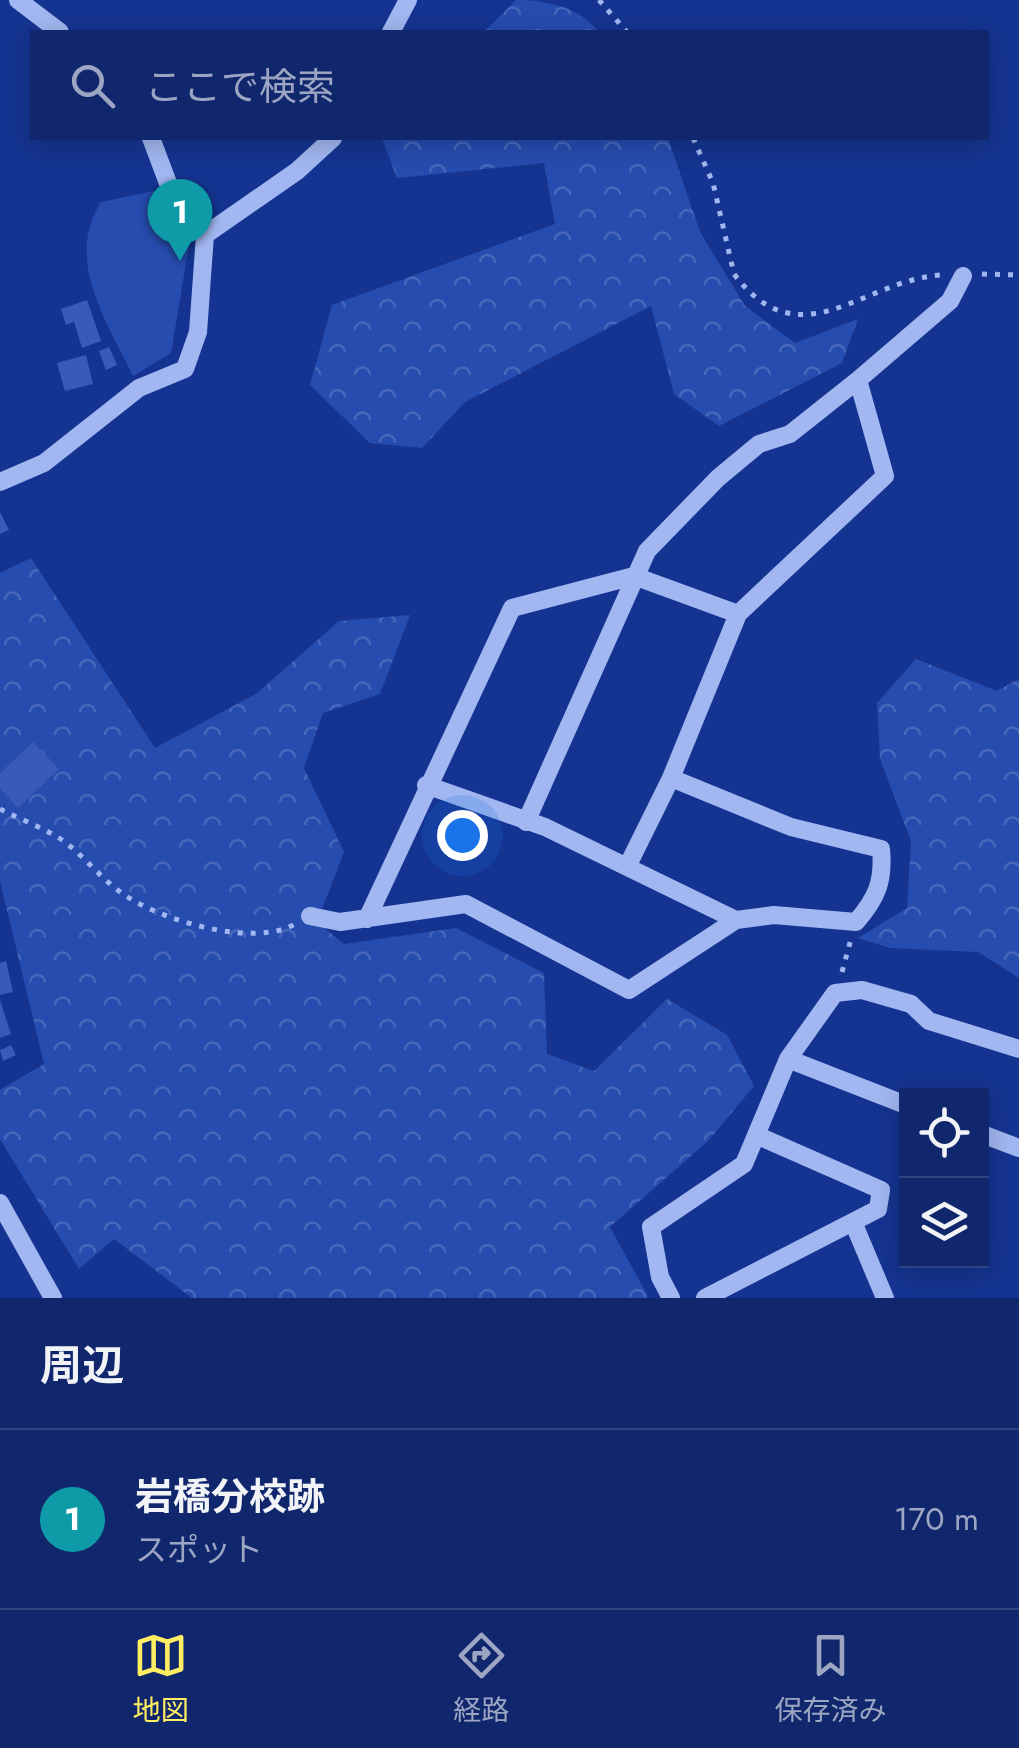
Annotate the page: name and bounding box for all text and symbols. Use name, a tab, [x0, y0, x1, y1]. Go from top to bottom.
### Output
search box	[30, 30, 989, 140]
icon: search	[65, 58, 120, 113]
text: ここで検索	[145, 59, 335, 114]
pin: 1	[148, 178, 212, 261]
your location	[437, 810, 488, 861]
map controls	[899, 1088, 989, 1268]
button: locate	[899, 1088, 989, 1178]
button: layers	[899, 1178, 989, 1268]
text: 周辺	[40, 1335, 124, 1396]
text: 岩橋分校跡	[135, 1469, 325, 1524]
text: 1	[64, 1496, 81, 1542]
text: 170 m	[894, 1496, 979, 1542]
text: スポット	[135, 1527, 263, 1573]
tab: 地図	[132, 1628, 189, 1731]
tab: 経路	[453, 1628, 510, 1731]
tab: 保存済み	[774, 1628, 887, 1731]

